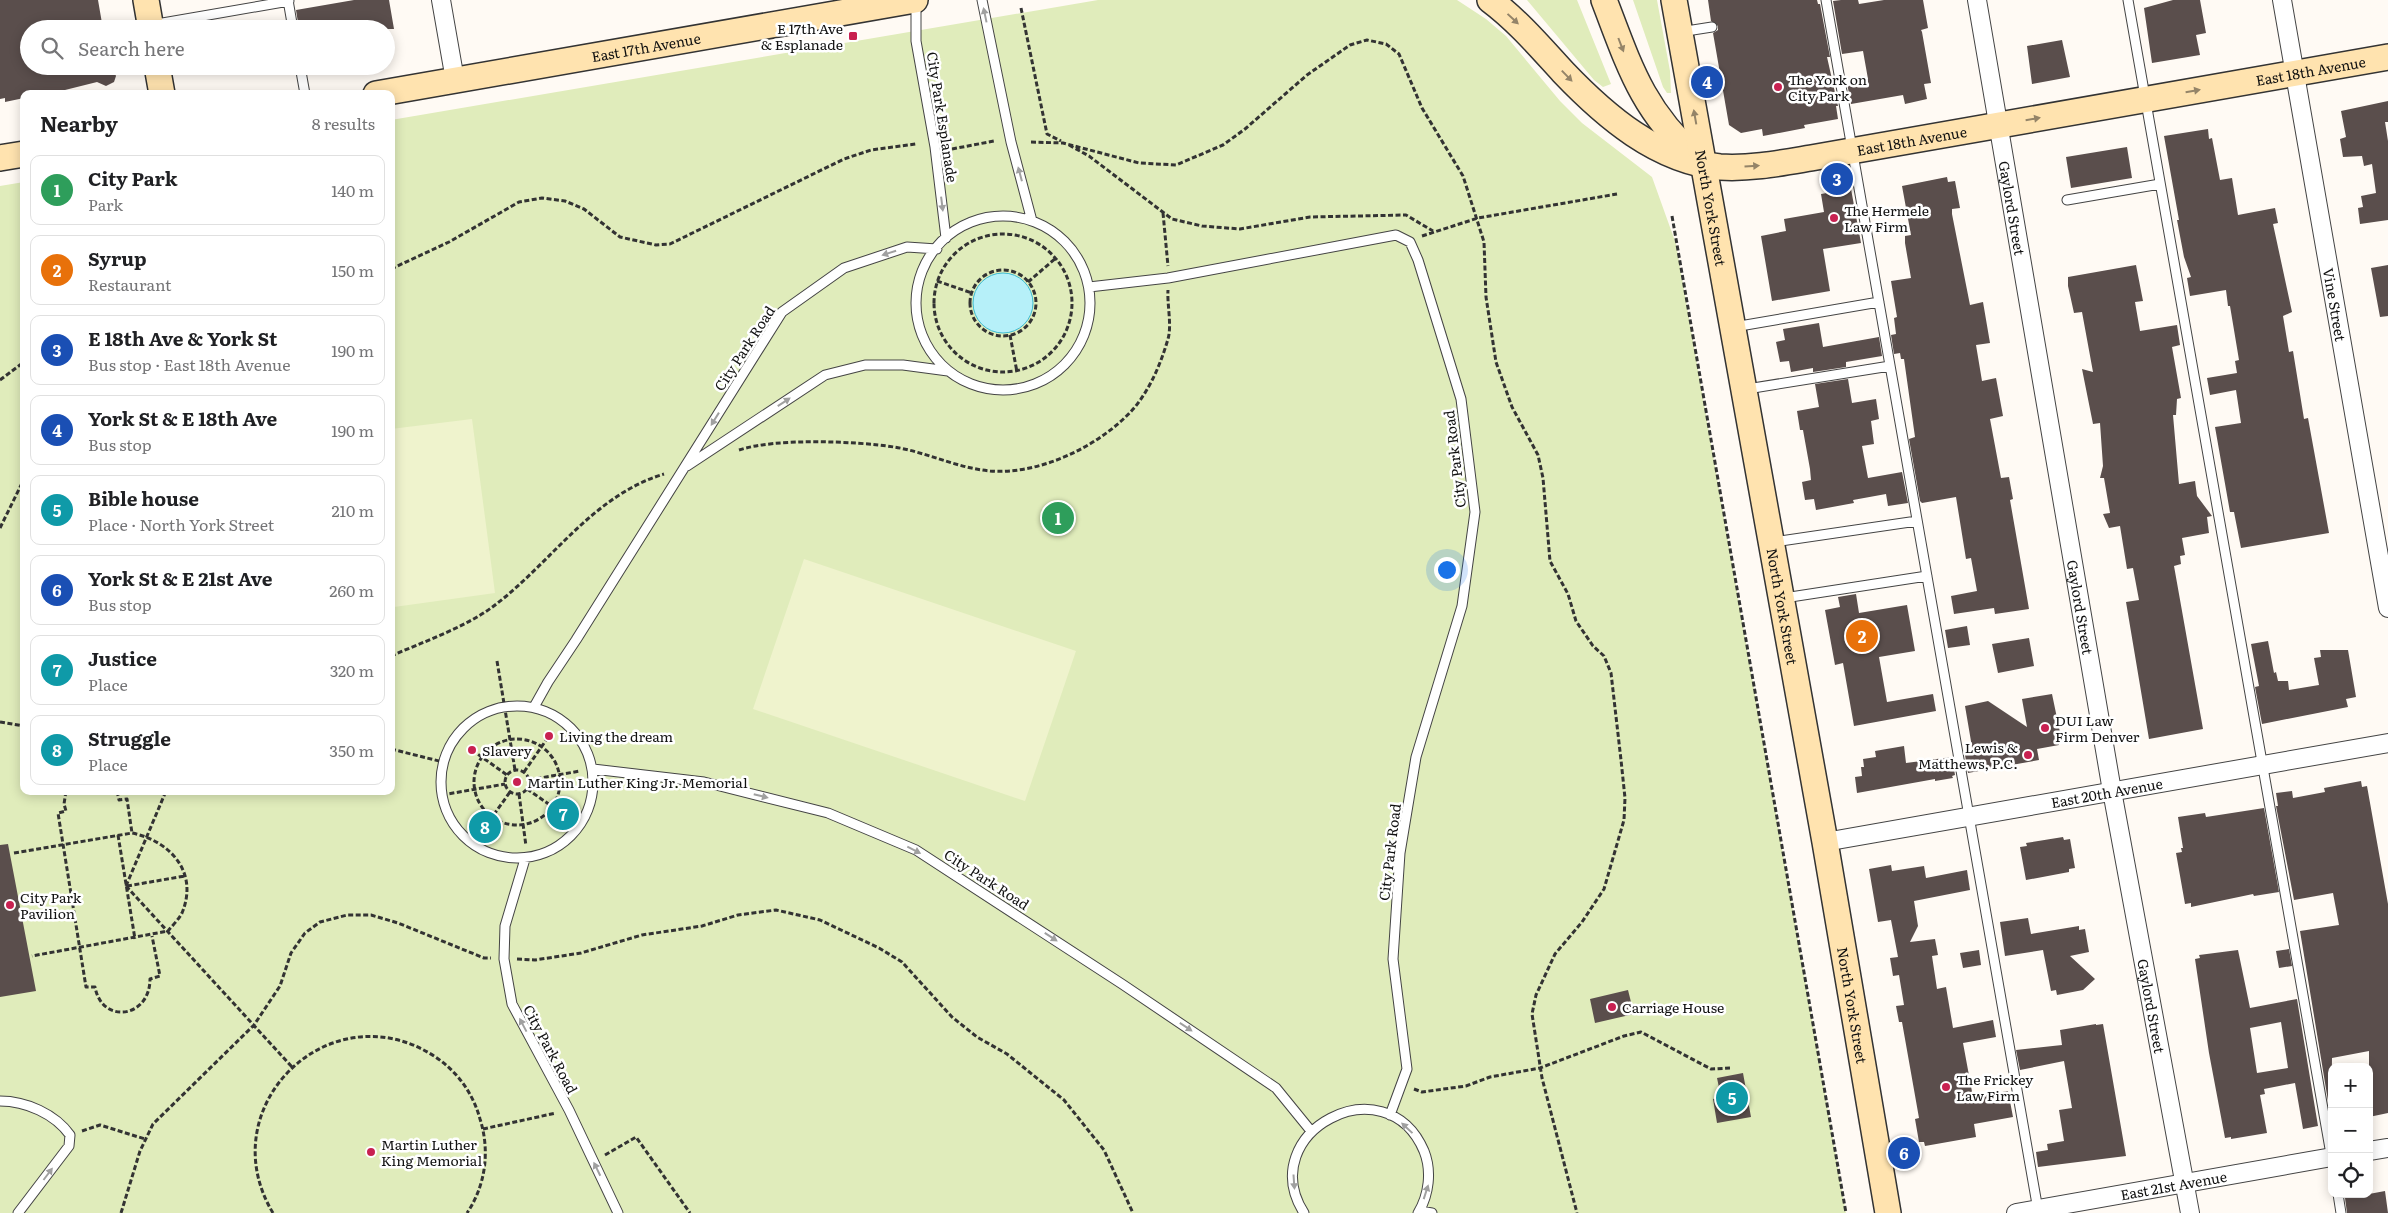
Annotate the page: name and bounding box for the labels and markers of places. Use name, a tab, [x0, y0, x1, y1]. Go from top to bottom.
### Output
place label: E 17th Ave & Esplanade	[761, 18, 843, 54]
marker: E 17th Ave & Esplanade	[847, 30, 859, 42]
pin: 4	[1691, 63, 1723, 101]
place label: The York on City Park	[1788, 69, 1867, 105]
marker: The York on City Park	[1772, 81, 1784, 93]
pin: 3	[1821, 160, 1853, 198]
place label: The Hermele Law Firm	[1844, 200, 1929, 236]
marker: The Hermele Law Firm	[1828, 212, 1840, 224]
pin: 1	[1042, 499, 1074, 537]
pin: 2	[1846, 617, 1878, 655]
place label: DUI Law Firm Denver	[2055, 710, 2140, 746]
marker: DUI Law Firm Denver	[2039, 722, 2051, 734]
place label: Living the dream	[559, 726, 674, 746]
marker: Living the dream	[543, 730, 555, 742]
place label: Lewis & Matthews, P.C.	[1918, 737, 2018, 773]
place label: Slavery	[482, 740, 533, 760]
marker: Slavery	[466, 744, 478, 756]
marker: Lewis & Matthews, P.C.	[2022, 749, 2034, 761]
place label: Martin Luther King Jr. Memorial	[527, 772, 748, 792]
marker: Martin Luther King Jr. Memorial	[511, 776, 523, 788]
pin: 7	[547, 795, 579, 833]
pin: 8	[469, 808, 501, 846]
place label: City Park Pavilion	[20, 887, 82, 923]
marker: City Park Pavilion	[4, 899, 16, 911]
place label: Carriage House	[1622, 997, 1724, 1017]
marker: Carriage House	[1606, 1001, 1618, 1013]
place label: The Frickey Law Firm	[1956, 1069, 2034, 1105]
pin: 5	[1716, 1079, 1748, 1117]
marker: The Frickey Law Firm	[1940, 1081, 1952, 1093]
place label: Martin Luther King Memorial	[381, 1134, 482, 1170]
pin: 6	[1888, 1134, 1920, 1172]
marker: Martin Luther King Memorial	[365, 1146, 377, 1158]

